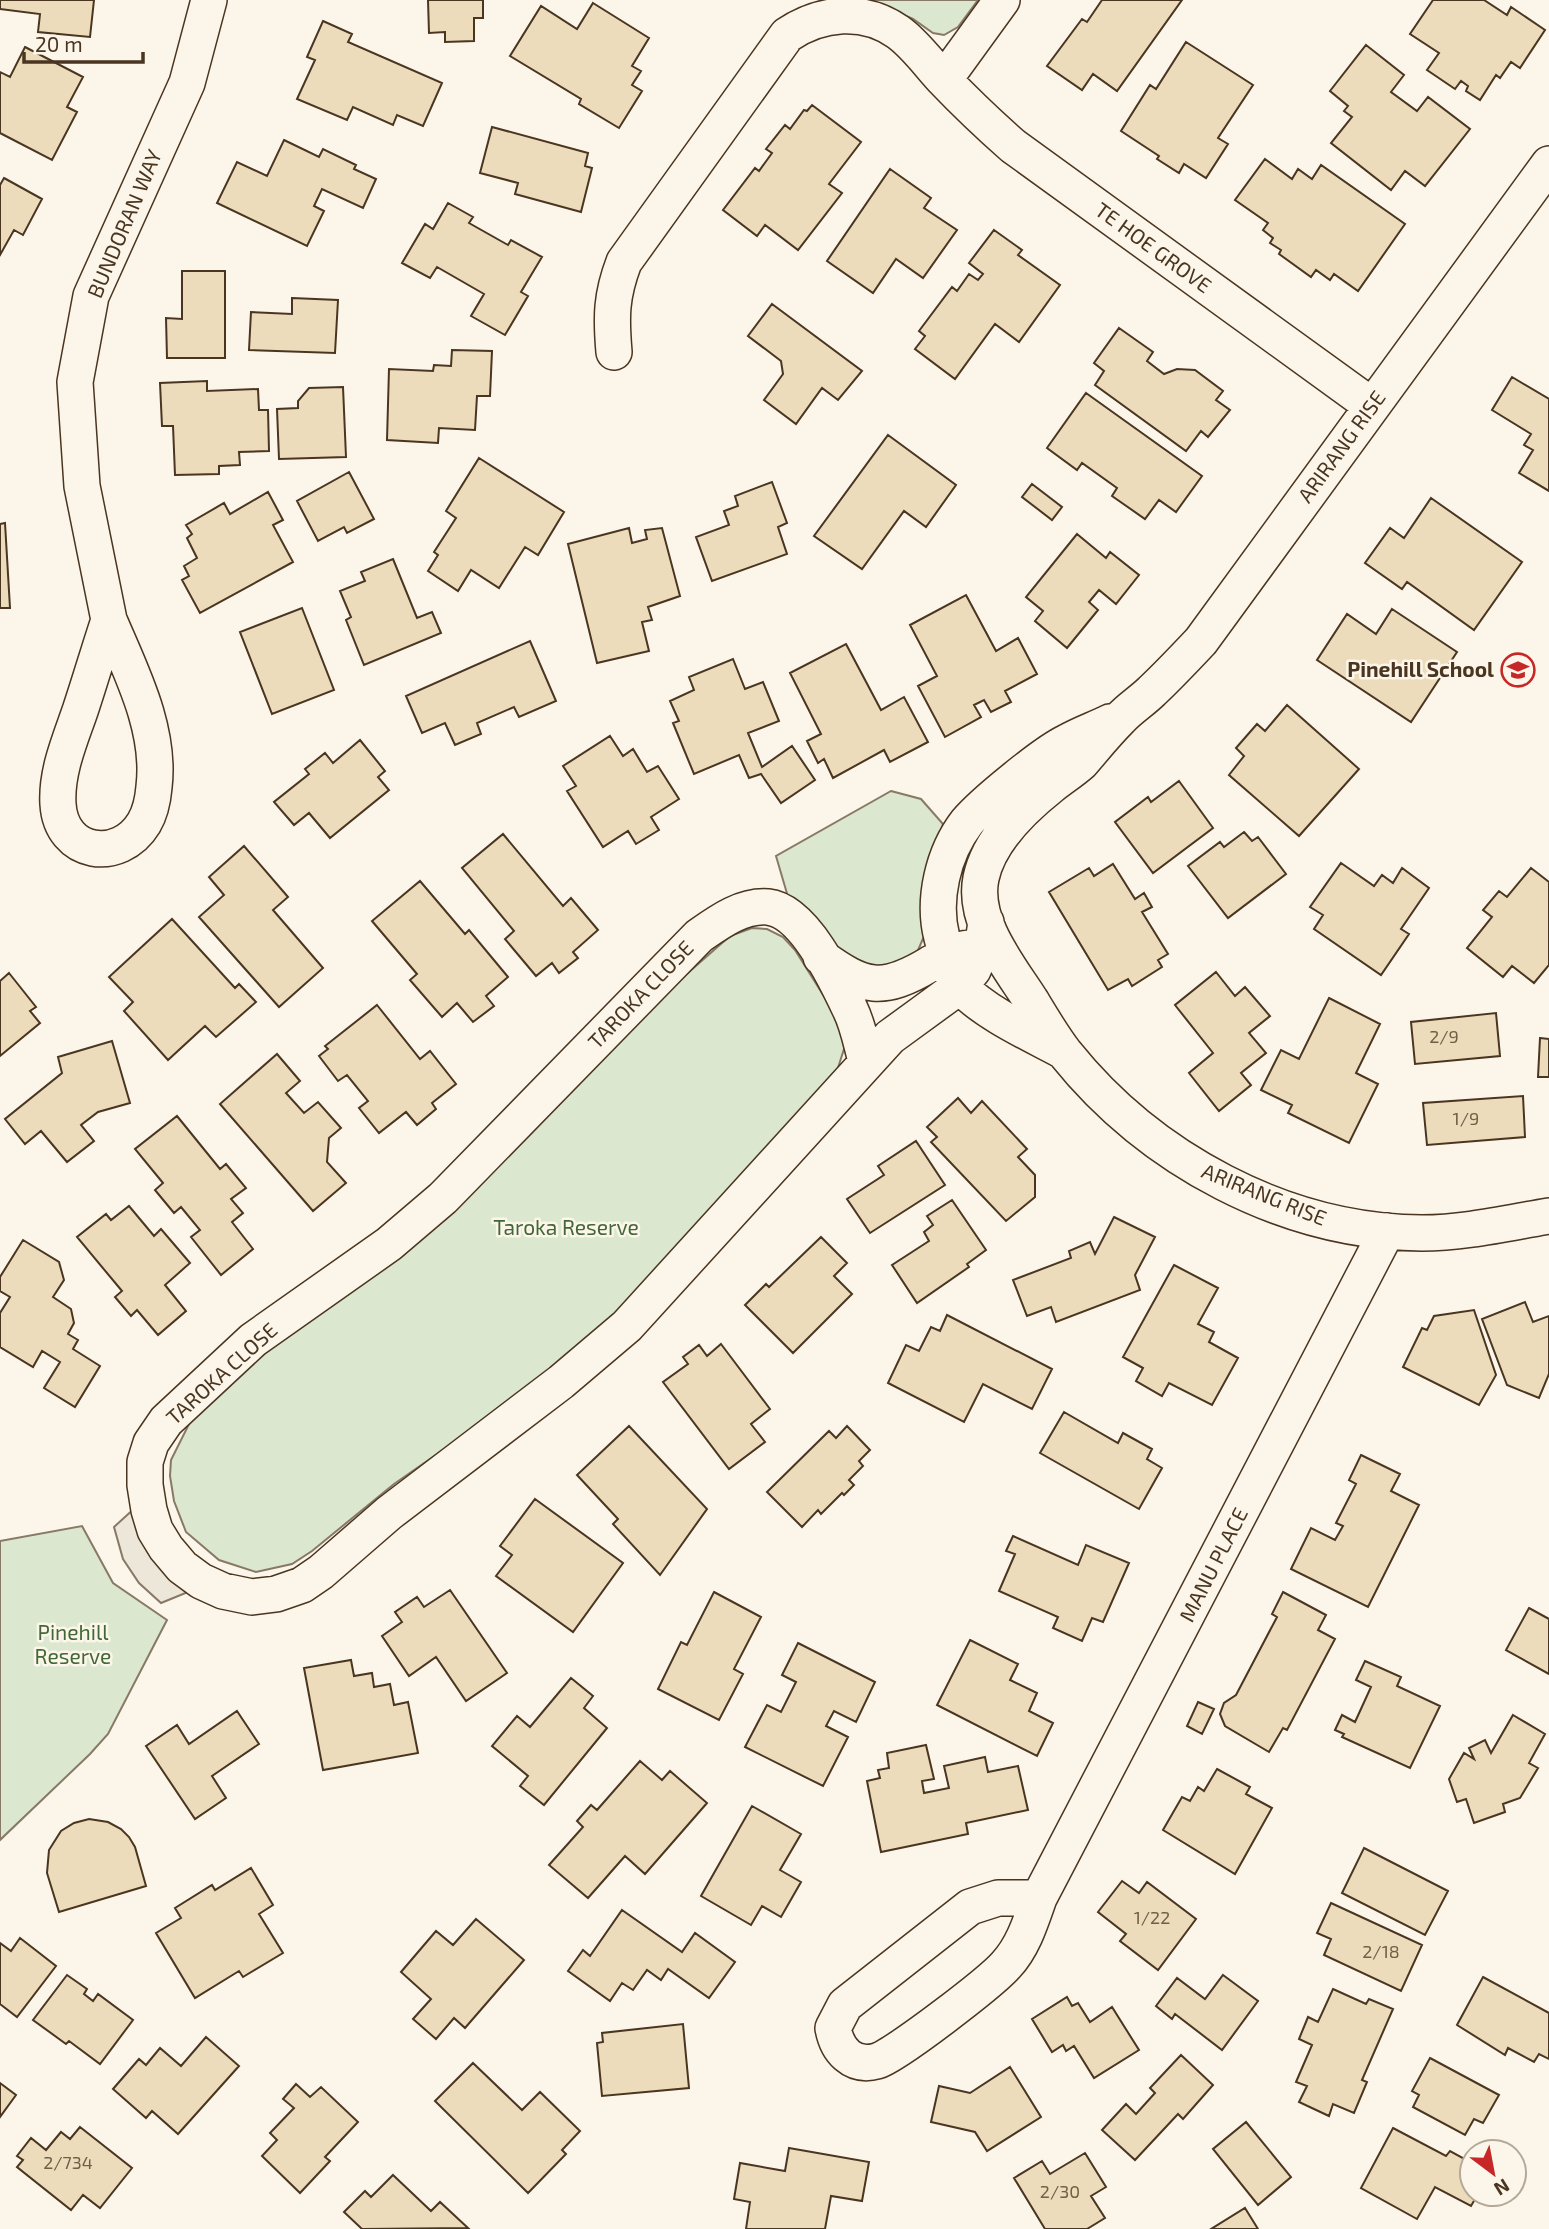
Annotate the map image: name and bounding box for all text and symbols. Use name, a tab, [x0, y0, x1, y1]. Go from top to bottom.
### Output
scale bar	[24, 21, 144, 65]
text: 20 m	[35, 31, 83, 56]
street label: BUNDORAN WAY	[81, 146, 166, 301]
street label: TE HOE GROVE	[1091, 196, 1217, 297]
street label: ARIRANG RISE	[1292, 385, 1390, 507]
school or university icon: Pinehill School	[1499, 651, 1537, 689]
place label: Pinehill School	[1347, 656, 1494, 681]
street label: TAROKA CLOSE	[582, 935, 698, 1053]
house number: 2/9	[1429, 1025, 1459, 1047]
house number: 1/9	[1453, 1107, 1479, 1129]
street label: ARIRANG RISE	[1199, 1157, 1331, 1230]
park label: Taroka Reserve	[493, 1214, 639, 1239]
street label: TAROKA CLOSE	[160, 1317, 282, 1429]
street label: MANU PLACE	[1173, 1503, 1252, 1626]
park label: Pinehill Reserve	[35, 1619, 111, 1668]
house number: 1/22	[1134, 1906, 1170, 1928]
house number: 2/18	[1362, 1940, 1400, 1962]
north arrow	[1458, 2138, 1528, 2208]
house number: 2/734	[43, 2151, 93, 2173]
text: N	[1490, 2174, 1514, 2201]
house number: 2/30	[1040, 2180, 1080, 2202]

